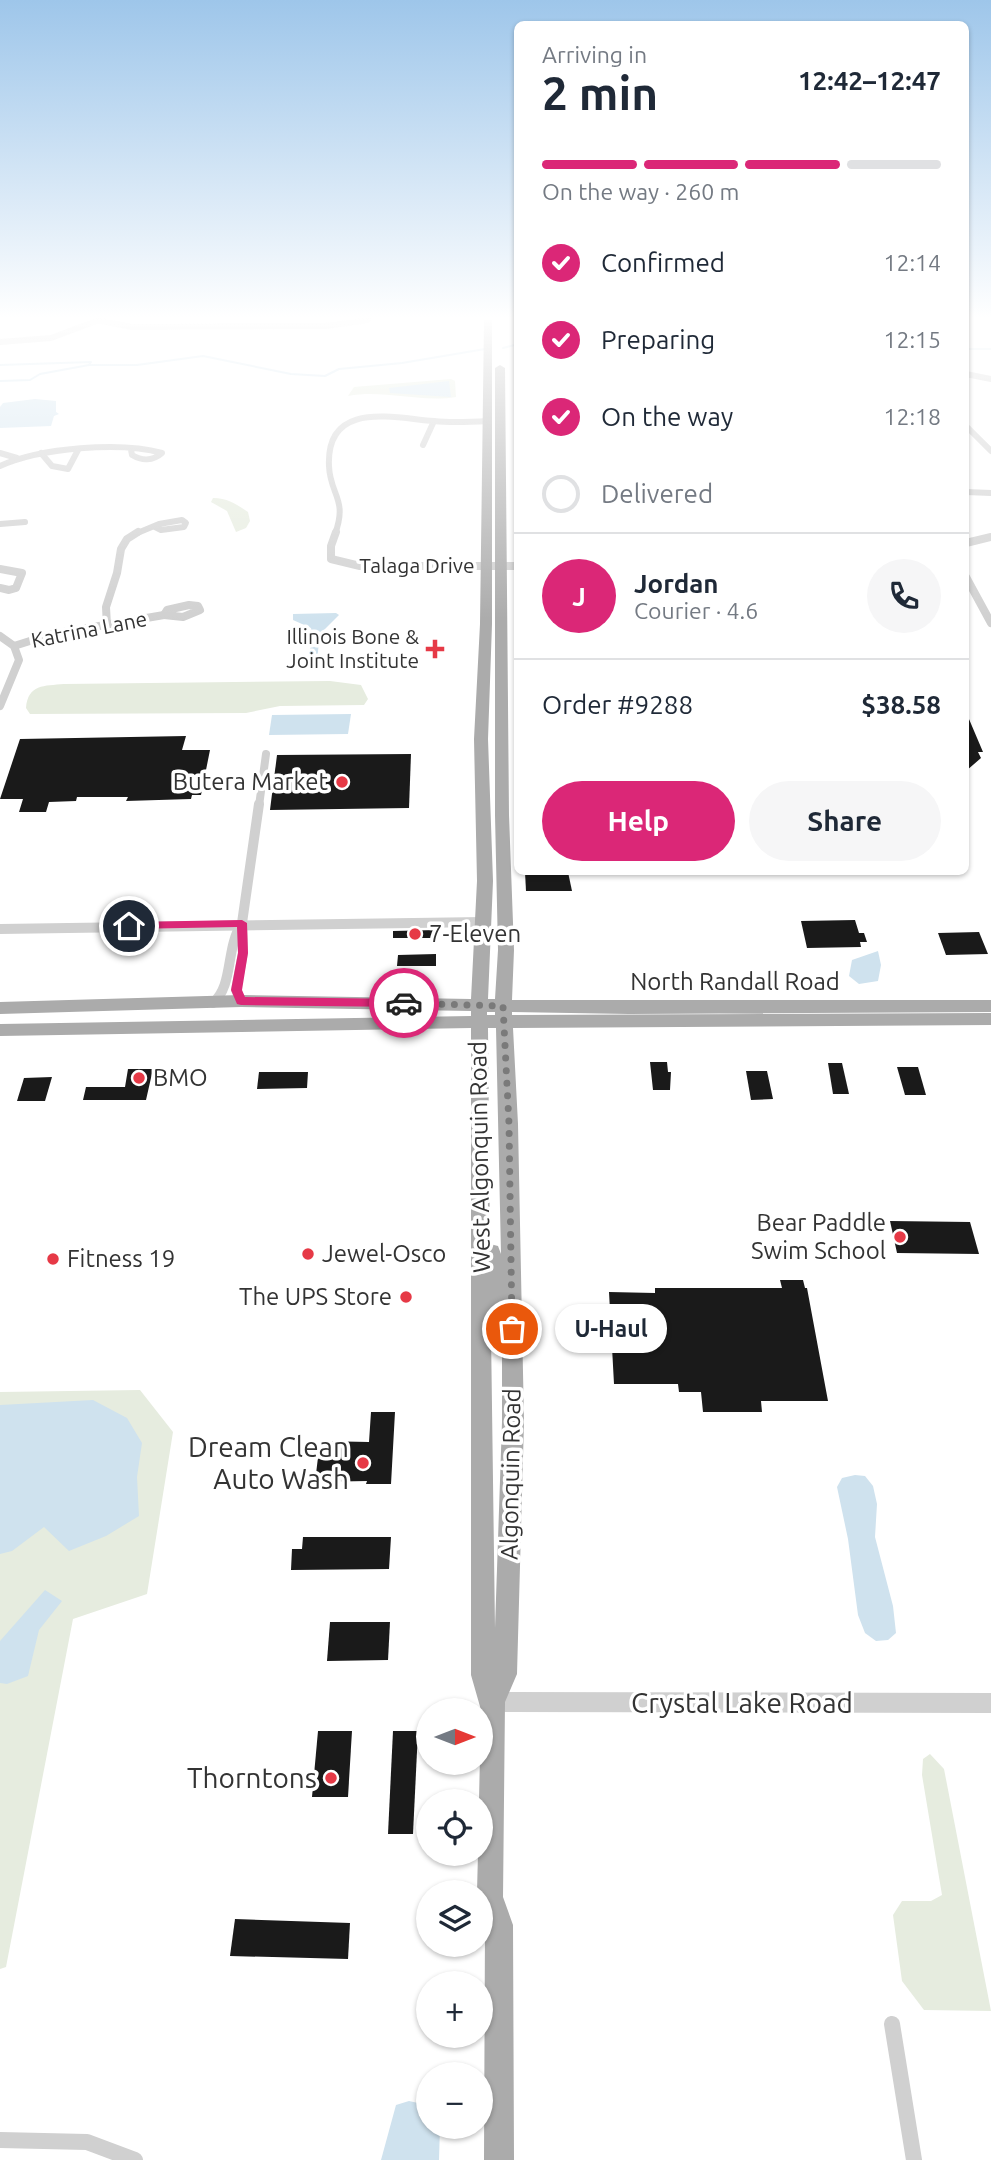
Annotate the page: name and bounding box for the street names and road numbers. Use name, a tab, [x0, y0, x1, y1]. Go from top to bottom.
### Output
street label: Talaga Drive	[359, 553, 475, 577]
street label: Katrina Lane	[29, 606, 149, 652]
street label: North Randall Road	[630, 968, 840, 995]
street label: West Algonquin Road	[464, 1041, 495, 1273]
street label: Algonquin Road	[496, 1388, 525, 1560]
street label: Crystal Lake Road	[631, 1687, 853, 1718]

